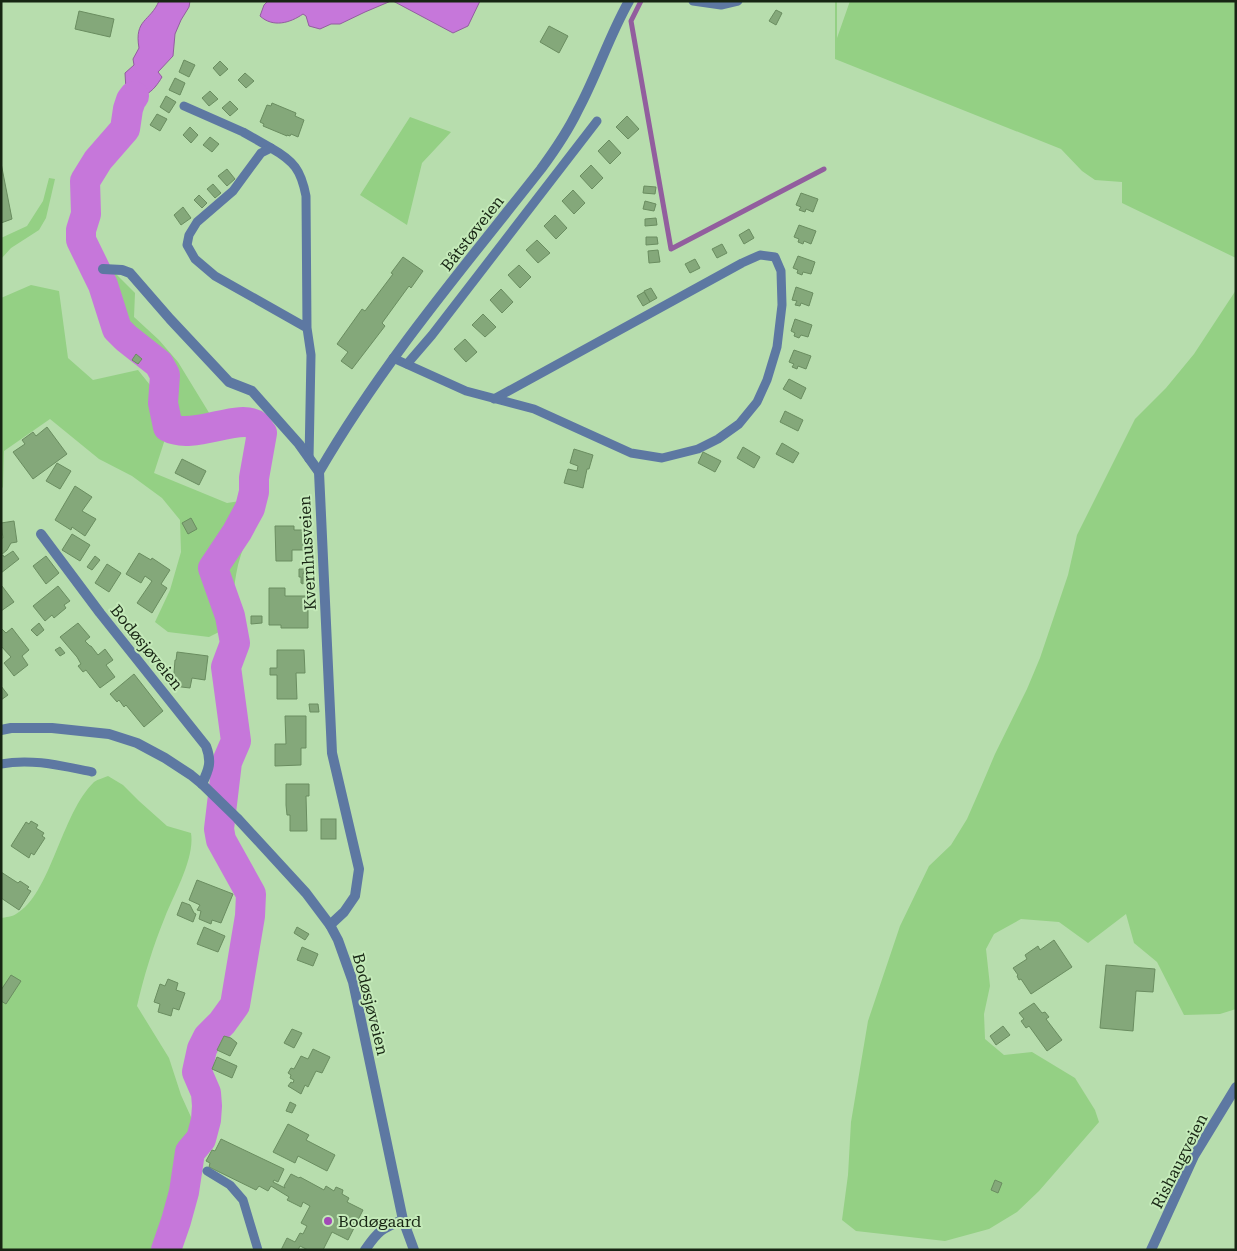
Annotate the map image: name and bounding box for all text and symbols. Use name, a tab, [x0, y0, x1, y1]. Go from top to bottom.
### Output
street label: Båtstøveien	[437, 192, 508, 275]
street label: Kvernhusveien	[295, 495, 320, 611]
street label: Bodøsjøveien	[106, 601, 187, 694]
street label: Bodøsjøveien	[349, 951, 392, 1057]
street label: Rishaugveien	[1147, 1111, 1212, 1212]
place label: Bodøgaard	[338, 1212, 421, 1231]
marker: Bodøgaard	[322, 1215, 334, 1227]

